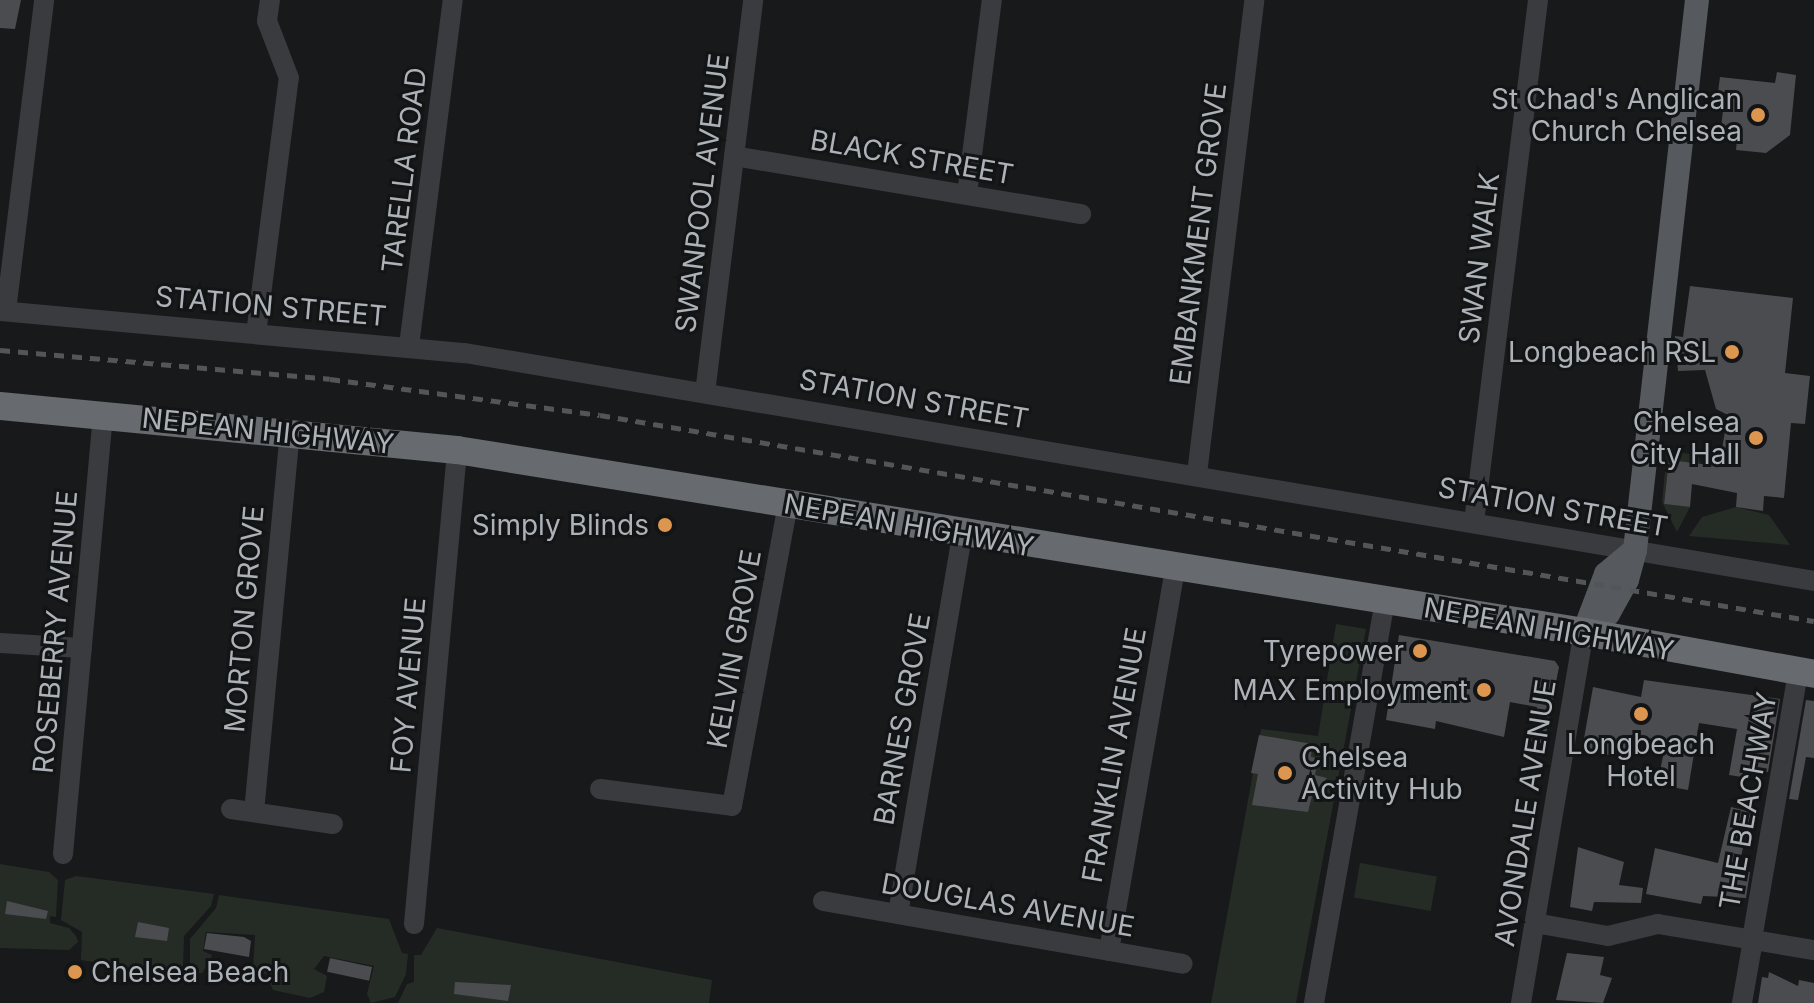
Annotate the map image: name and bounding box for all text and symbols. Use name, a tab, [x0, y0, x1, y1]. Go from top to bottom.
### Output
street label: SWANPOOL AVENUE	[668, 51, 736, 335]
street label: TARELLA ROAD	[375, 65, 433, 275]
street label: EMBANKMENT GROVE	[1163, 81, 1233, 387]
place label: St Chad's Anglican Church Chelsea	[1491, 82, 1742, 148]
marker: St Chad's Anglican Church Chelsea	[1749, 106, 1767, 124]
street label: BLACK STREET	[808, 123, 1016, 191]
street label: SWAN WALK	[1452, 170, 1506, 346]
street label: STATION STREET	[154, 279, 388, 333]
place label: Longbeach RSL	[1508, 335, 1716, 369]
marker: Longbeach RSL	[1723, 343, 1741, 361]
street label: STATION STREET	[797, 362, 1031, 436]
street label: NEPEAN HIGHWAY	[140, 401, 396, 461]
place label: Chelsea City Hall	[1629, 405, 1740, 471]
marker: Chelsea City Hall	[1747, 429, 1765, 447]
street label: STATION STREET	[1436, 470, 1670, 544]
street label: NEPEAN HIGHWAY	[781, 486, 1037, 564]
street label: ROSEBERRY AVENUE	[26, 489, 84, 775]
street label: MORTON GROVE	[217, 504, 271, 734]
place label: Simply Blinds	[472, 508, 649, 542]
marker: Simply Blinds	[656, 516, 674, 534]
street label: KELVIN GROVE	[700, 547, 768, 751]
street label: NEPEAN HIGHWAY	[1421, 590, 1677, 668]
street label: FOY AVENUE	[384, 596, 432, 774]
street label: BARNES GROVE	[867, 610, 937, 828]
street label: FRANKLIN AVENUE	[1075, 625, 1153, 885]
place label: Tyrepower	[1263, 634, 1404, 668]
marker: Tyrepower	[1411, 642, 1429, 660]
place label: MAX Employment	[1233, 673, 1468, 707]
street label: AVONDALE AVENUE	[1487, 677, 1563, 949]
marker: MAX Employment	[1475, 681, 1493, 699]
street label: THE BEACHWAY	[1712, 689, 1784, 913]
marker: Longbeach Hotel	[1632, 705, 1650, 723]
place label: Longbeach Hotel	[1567, 727, 1715, 793]
place label: Chelsea Activity Hub	[1301, 740, 1463, 806]
marker: Chelsea Activity Hub	[1276, 764, 1294, 782]
street label: DOUGLAS AVENUE	[879, 866, 1137, 944]
place label: Chelsea Beach	[91, 955, 289, 989]
marker: Chelsea Beach	[66, 963, 84, 981]

